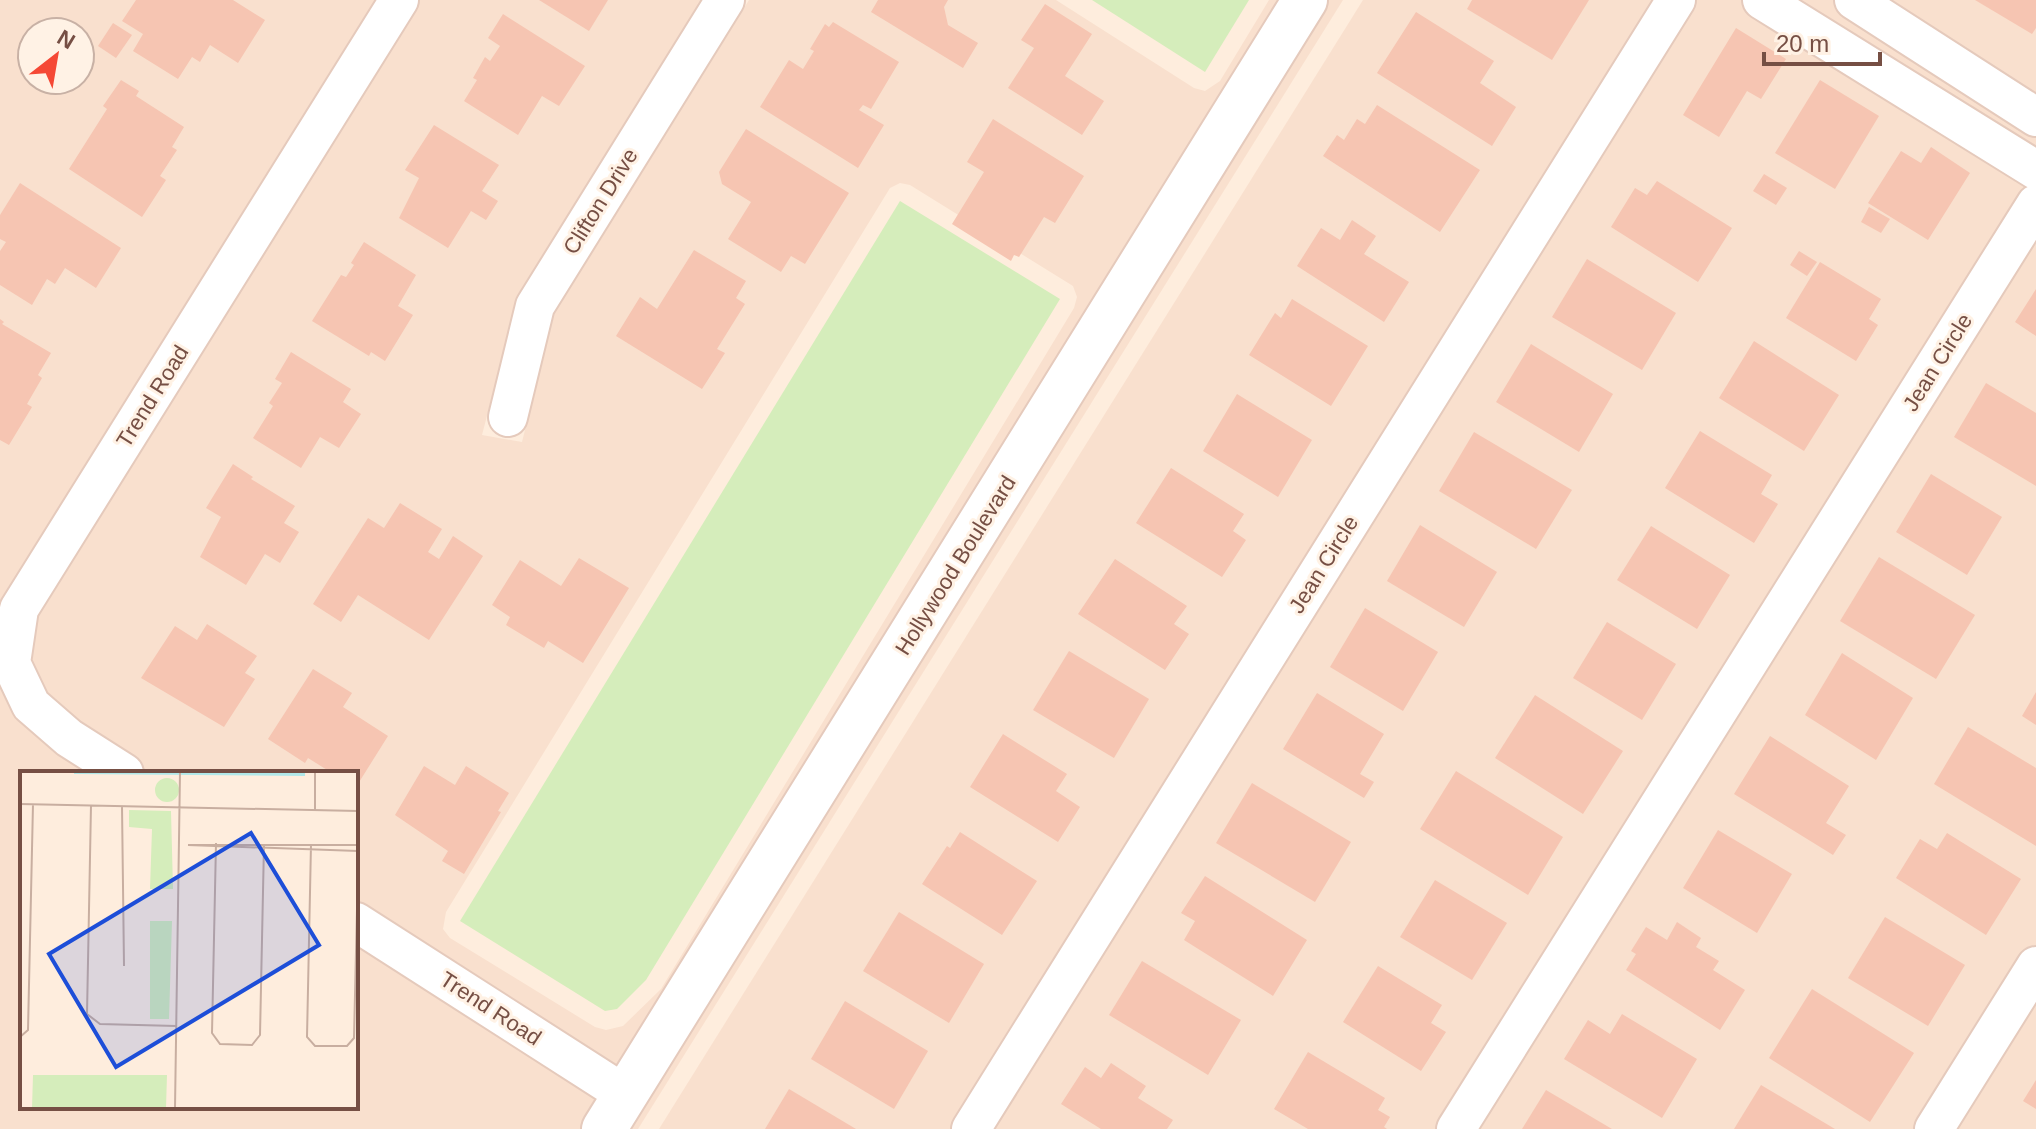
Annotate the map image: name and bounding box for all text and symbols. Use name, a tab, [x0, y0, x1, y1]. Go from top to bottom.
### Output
north arrow	[16, 16, 96, 96]
scale bar	[1764, 16, 1880, 66]
text: N	[53, 24, 79, 54]
text: 20 m	[1776, 30, 1829, 57]
street label: Clifton Drive	[558, 144, 643, 259]
street label: Jean Circle	[1898, 309, 1977, 416]
street label: Trend Road	[111, 341, 194, 452]
street label: Hollywood Boulevard	[890, 471, 1021, 660]
street label: Jean Circle	[1284, 511, 1363, 618]
inset map	[20, 771, 358, 1109]
street label: Trend Road	[436, 967, 546, 1050]

